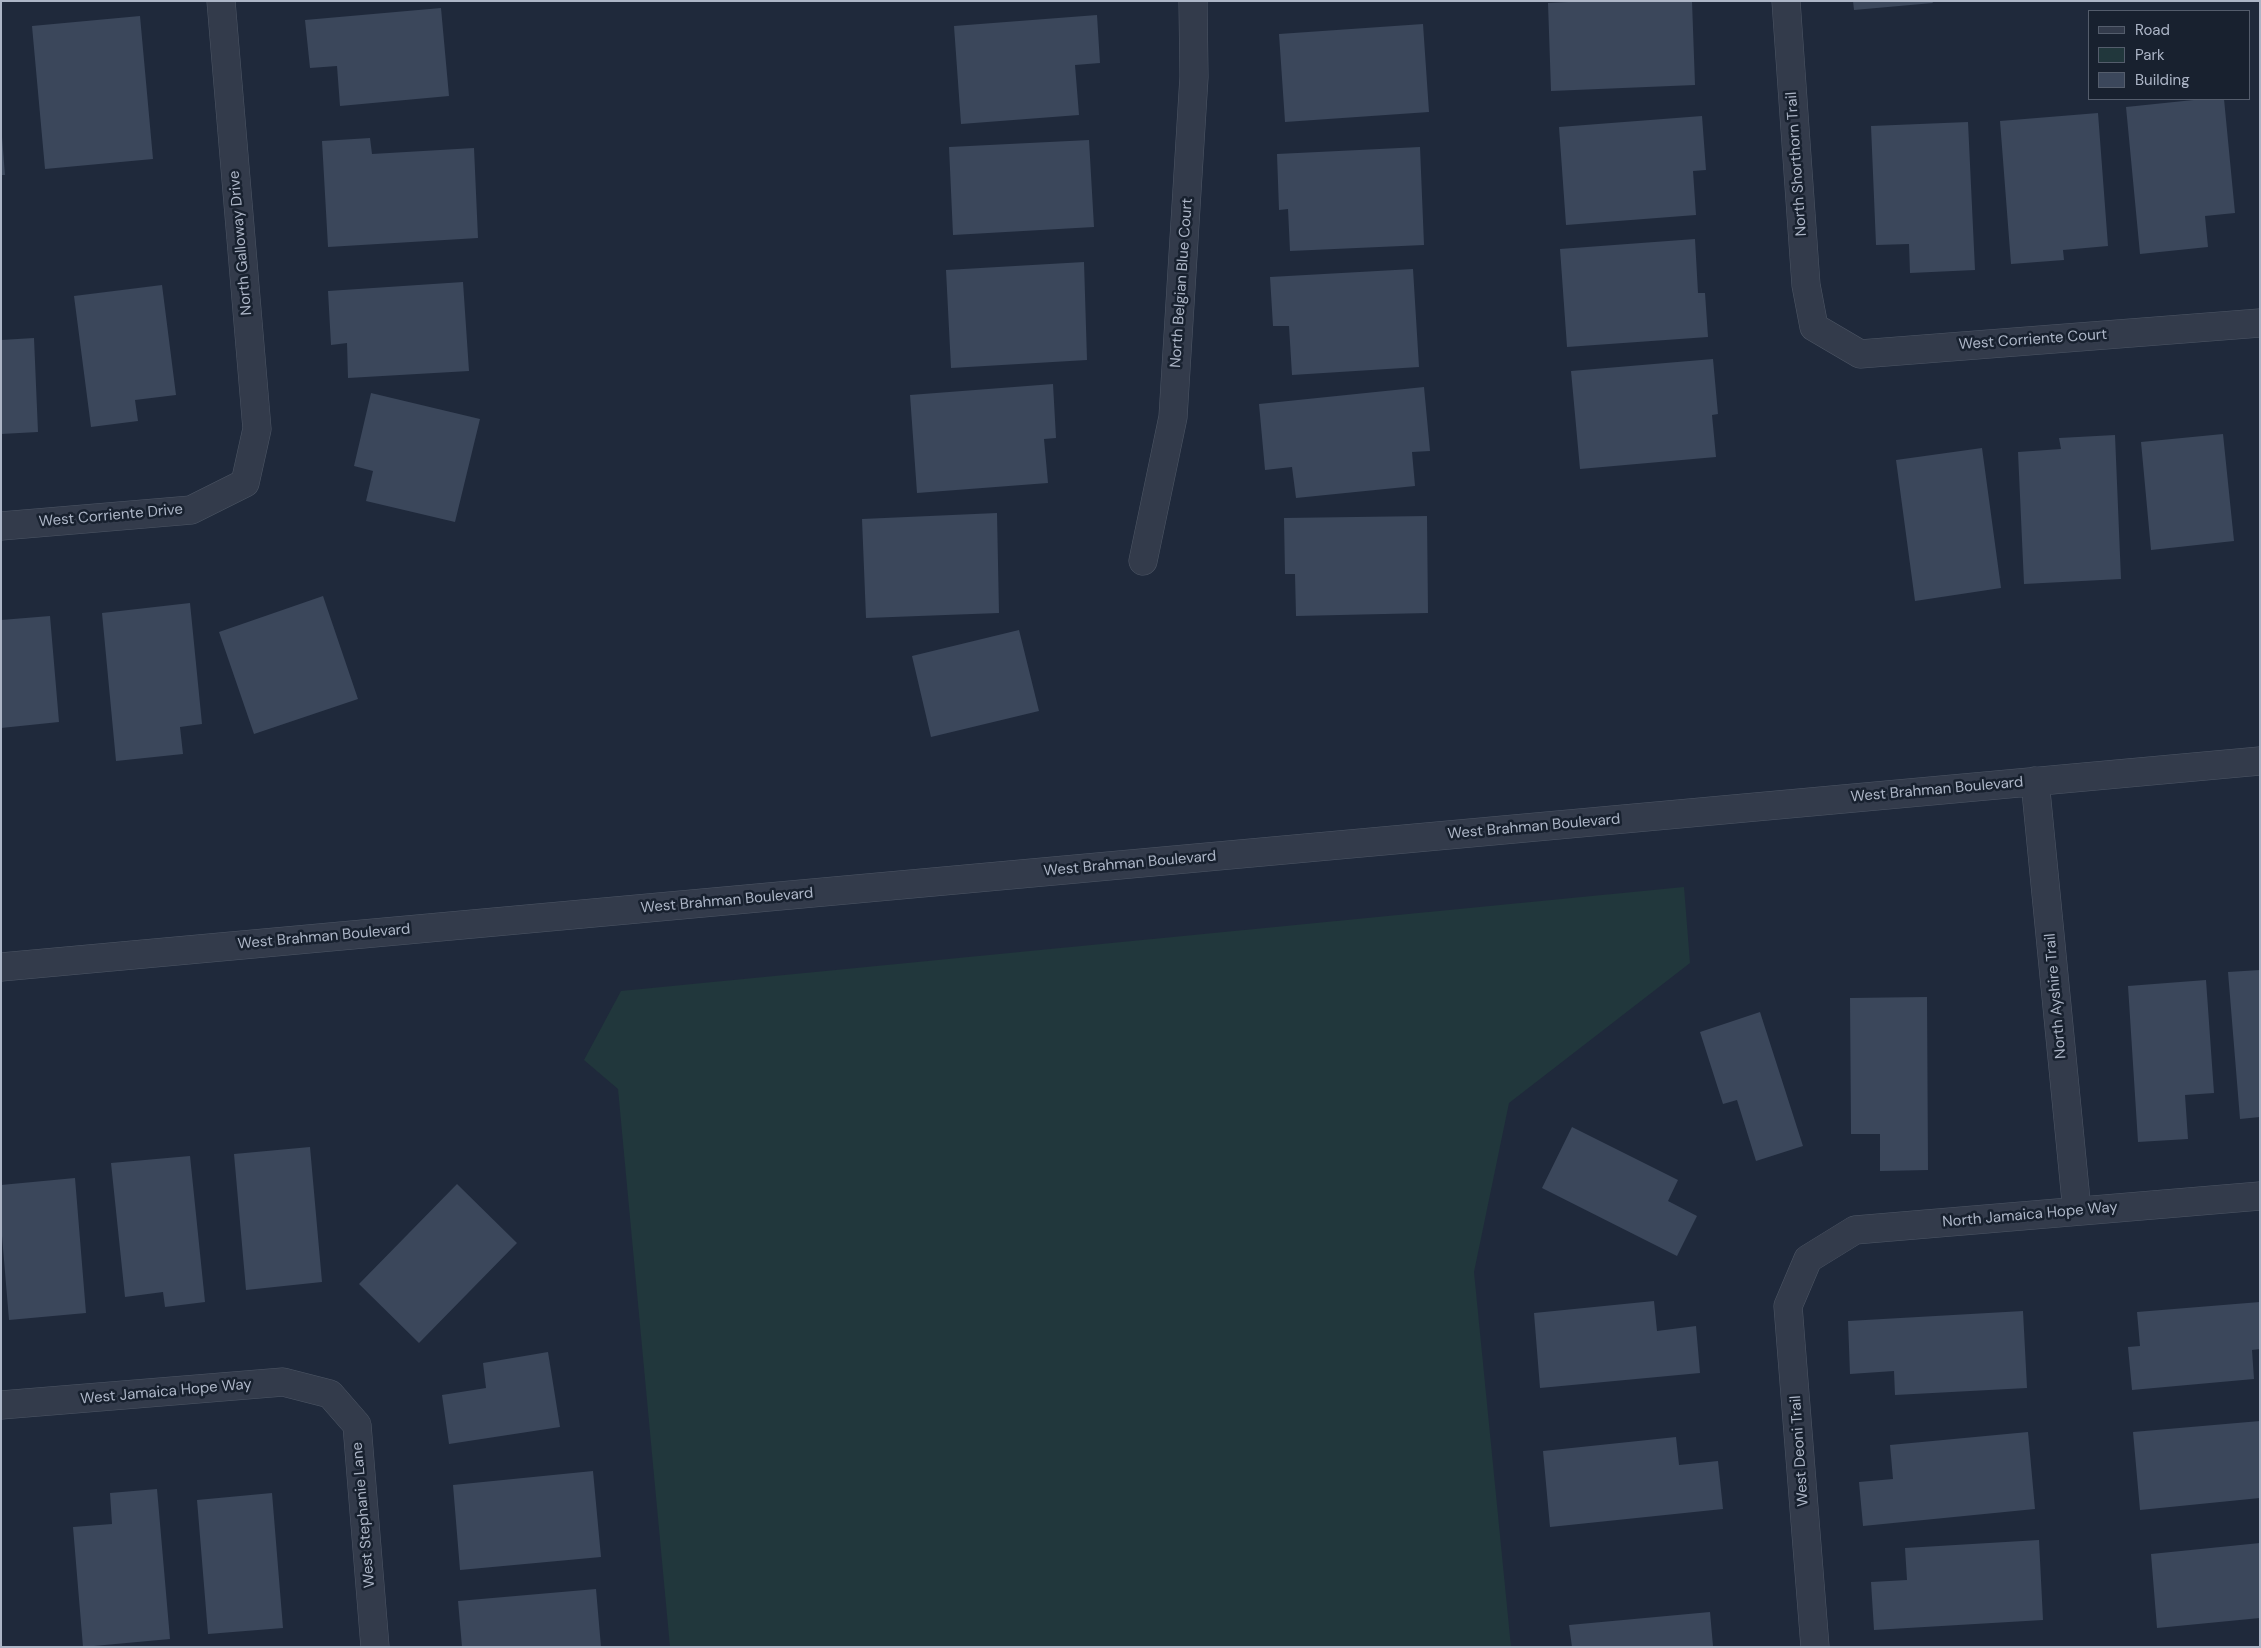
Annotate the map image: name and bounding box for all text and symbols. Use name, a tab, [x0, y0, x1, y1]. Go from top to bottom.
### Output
legend	[2088, 10, 2251, 100]
text: Road	[2135, 20, 2170, 40]
text: Park	[2135, 45, 2165, 65]
text: Building	[2135, 70, 2190, 90]
street label: North Shorthorn Trail	[1783, 91, 1811, 237]
street label: North Galloway Drive	[226, 170, 256, 316]
street label: North Belgian Blue Court	[1167, 198, 1197, 368]
street label: West Corriente Court	[1958, 326, 2108, 354]
street label: West Corriente Drive	[38, 501, 184, 531]
street label: West Brahman Boulevard	[1850, 773, 2024, 807]
street label: West Brahman Boulevard	[1447, 810, 1621, 844]
street label: West Brahman Boulevard	[1043, 847, 1217, 881]
street label: West Brahman Boulevard	[640, 884, 814, 918]
street label: West Brahman Boulevard	[237, 920, 411, 954]
street label: North Ayshire Trail	[2042, 932, 2070, 1060]
street label: North Jamaica Hope Way	[1942, 1198, 2118, 1232]
street label: West Jamaica Hope Way	[80, 1376, 252, 1408]
street label: West Deoni Trail	[1787, 1395, 1813, 1507]
street label: West Stephanie Lane	[349, 1441, 379, 1589]

